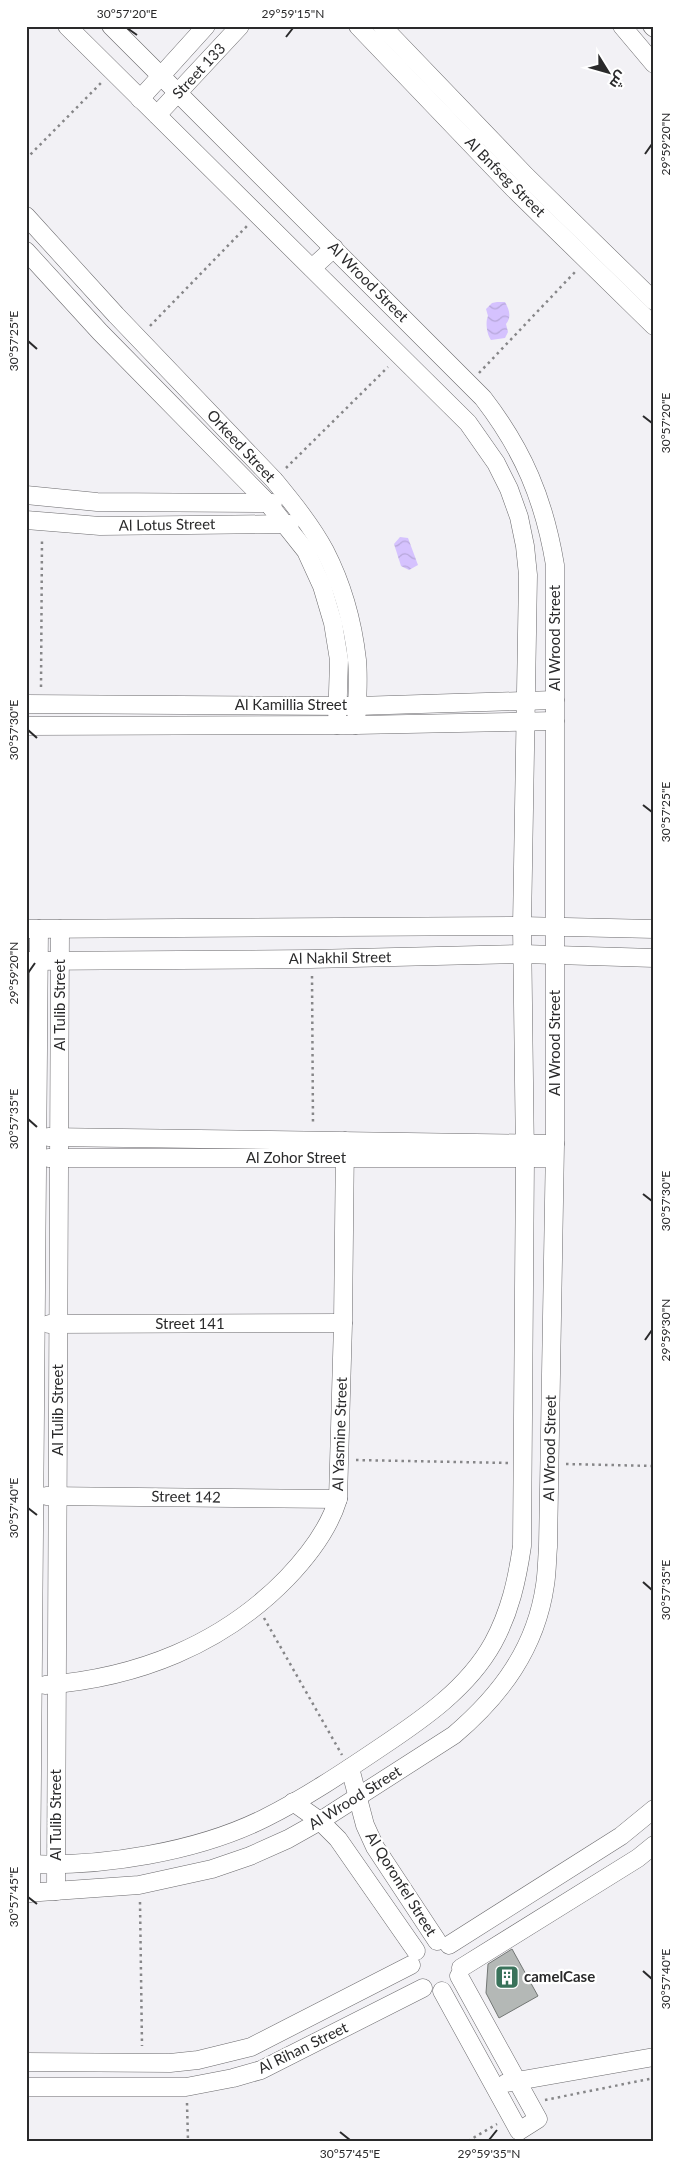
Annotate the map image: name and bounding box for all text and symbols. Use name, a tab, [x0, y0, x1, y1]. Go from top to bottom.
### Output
text: 30°57'20"E	[97, 6, 157, 21]
text: 29°59'15"N	[262, 6, 324, 21]
street label: Street 133	[168, 39, 229, 102]
north arrow	[582, 48, 632, 98]
text: ش	[606, 67, 631, 92]
text: 29°59'20"N	[658, 113, 673, 175]
street label: Al Bnfseg Street	[462, 132, 550, 221]
street label: Al Wrood Street	[325, 237, 413, 326]
text: 30°57'25"E	[6, 311, 21, 371]
text: 30°57'20"E	[658, 393, 673, 453]
street label: Orkeed Street	[204, 406, 280, 486]
street label: Al Lotus Street	[119, 514, 216, 534]
street label: Al Wrood Street	[545, 584, 563, 691]
street label: Al Kamillia Street	[235, 695, 348, 713]
text: 30°57'30"E	[6, 700, 21, 760]
text: 30°57'25"E	[658, 782, 673, 842]
text: 29°59'20"N	[6, 942, 21, 1004]
street label: Al Nakhil Street	[289, 947, 392, 967]
street label: Al Tulib Street	[50, 959, 68, 1051]
street label: Al Wrood Street	[545, 989, 563, 1096]
text: 30°57'35"E	[6, 1089, 21, 1149]
street label: Al Zohor Street	[246, 1148, 347, 1166]
text: 30°57'30"E	[658, 1171, 673, 1231]
text: 29°59'30"N	[658, 1299, 673, 1361]
street label: Street 141	[155, 1314, 225, 1332]
street label: Al Tulib Street	[48, 1364, 66, 1456]
street label: Al Yasmine Street	[328, 1376, 350, 1491]
street label: Al Wrood Street	[539, 1394, 559, 1501]
text: 30°57'40"E	[6, 1478, 21, 1538]
street label: Street 142	[151, 1486, 221, 1506]
text: 30°57'35"E	[658, 1560, 673, 1620]
street label: Al Wrood Street	[305, 1761, 405, 1833]
street label: Al Tulib Street	[46, 1769, 64, 1861]
street label: Al Qoronfel Street	[363, 1828, 442, 1939]
text: 30°57'45"E	[6, 1867, 21, 1927]
text: 30°57'40"E	[658, 1949, 673, 2009]
building icon: camelCase	[494, 1964, 520, 1990]
place label: camelCase	[524, 1967, 595, 1985]
street label: Al Rihan Street	[255, 2017, 351, 2077]
text: 30°57'45"E	[320, 2146, 380, 2161]
text: 29°59'35"N	[458, 2146, 520, 2161]

